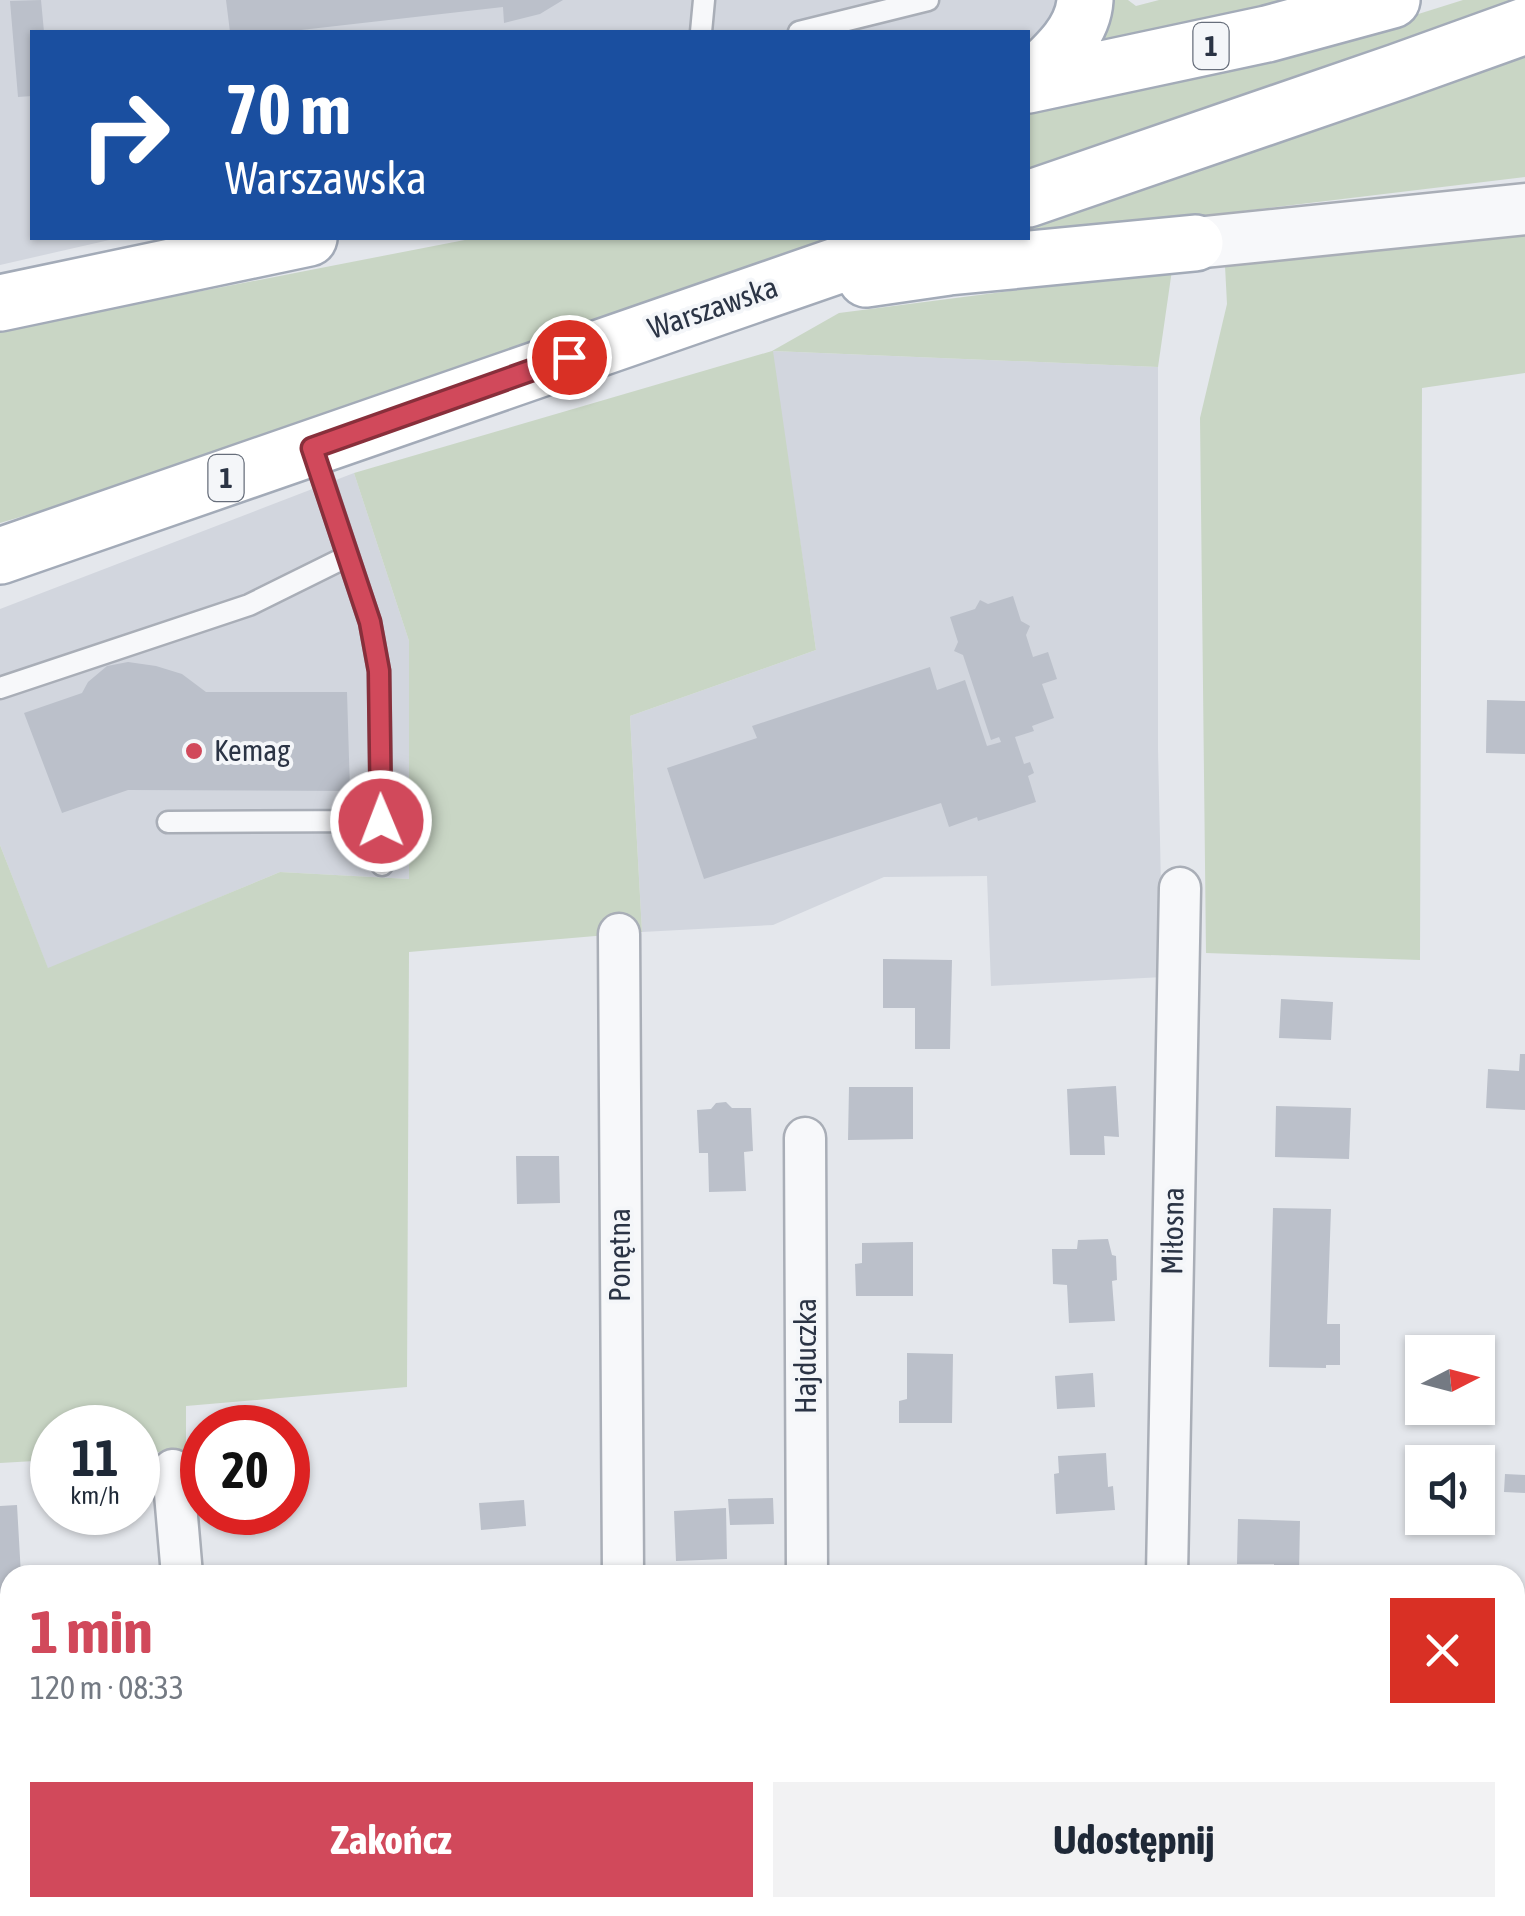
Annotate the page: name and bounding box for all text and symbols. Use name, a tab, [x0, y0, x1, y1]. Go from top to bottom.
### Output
road number: 1	[1194, 23, 1228, 69]
text: 70 m	[225, 69, 351, 149]
icon: right	[60, 70, 190, 200]
text: Warszawska	[225, 152, 427, 204]
street label: Warszawska	[643, 269, 782, 345]
pin	[527, 315, 612, 400]
icon: arrive	[542, 330, 597, 385]
road number: 1	[208, 455, 244, 501]
place label: Kemag	[214, 733, 290, 767]
marker: Kemag	[183, 740, 205, 762]
position arrow	[329, 769, 433, 873]
street label: Miłosna	[1154, 1187, 1190, 1275]
street label: Ponętna	[602, 1208, 636, 1302]
street label: Hajduczka	[788, 1298, 822, 1414]
north arrow	[1405, 1335, 1495, 1425]
map controls	[1405, 1335, 1495, 1535]
speed limit sign: 20	[180, 1405, 310, 1535]
text: 11	[71, 1429, 118, 1487]
button: sound	[1405, 1445, 1495, 1535]
text: km/h	[70, 1481, 120, 1509]
text: 1 min	[30, 1597, 153, 1666]
button: close	[1390, 1598, 1495, 1703]
text: 120 m · 08:33	[30, 1669, 184, 1706]
button: Zakończ	[30, 1782, 753, 1897]
button: Udostępnij	[773, 1782, 1495, 1897]

